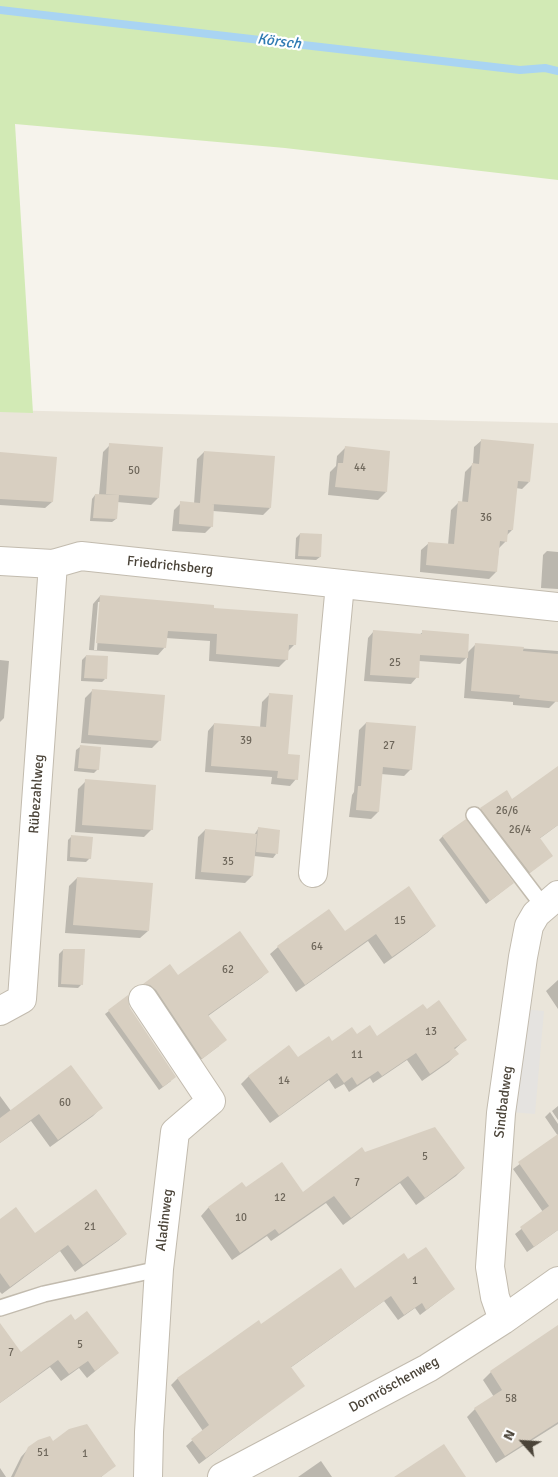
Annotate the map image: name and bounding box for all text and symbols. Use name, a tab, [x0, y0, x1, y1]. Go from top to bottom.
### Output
water label: Körsch	[256, 30, 302, 54]
house number: 44	[354, 461, 366, 475]
house number: 50	[128, 464, 140, 478]
house number: 36	[480, 511, 492, 525]
street label: Friedrichsberg	[126, 553, 214, 579]
house number: 25	[389, 656, 401, 670]
house number: 39	[240, 734, 252, 748]
house number: 27	[383, 739, 395, 753]
street label: Rübezahlweg	[26, 754, 48, 834]
house number: 26/6	[496, 804, 518, 818]
house number: 26/4	[509, 823, 531, 837]
house number: 35	[222, 855, 234, 869]
house number: 15	[394, 914, 406, 928]
house number: 64	[311, 940, 323, 954]
house number: 62	[222, 963, 234, 977]
house number: 13	[425, 1025, 437, 1039]
house number: 11	[351, 1048, 363, 1062]
street label: Sindbadweg	[491, 1065, 517, 1139]
house number: 14	[278, 1074, 290, 1088]
house number: 60	[59, 1096, 71, 1110]
house number: 5	[422, 1150, 428, 1164]
house number: 7	[354, 1176, 360, 1190]
street label: Aladinweg	[153, 1188, 177, 1252]
house number: 12	[274, 1191, 286, 1205]
house number: 10	[235, 1211, 247, 1225]
house number: 21	[84, 1220, 96, 1234]
house number: 1	[412, 1274, 418, 1288]
house number: 5	[77, 1338, 83, 1352]
house number: 7	[8, 1346, 14, 1360]
street label: Dornröschenweg	[346, 1353, 442, 1417]
house number: 58	[505, 1392, 517, 1406]
north arrow	[498, 1417, 548, 1467]
text: N	[499, 1427, 519, 1443]
house number: 51	[37, 1446, 49, 1460]
house number: 1	[82, 1447, 88, 1461]

